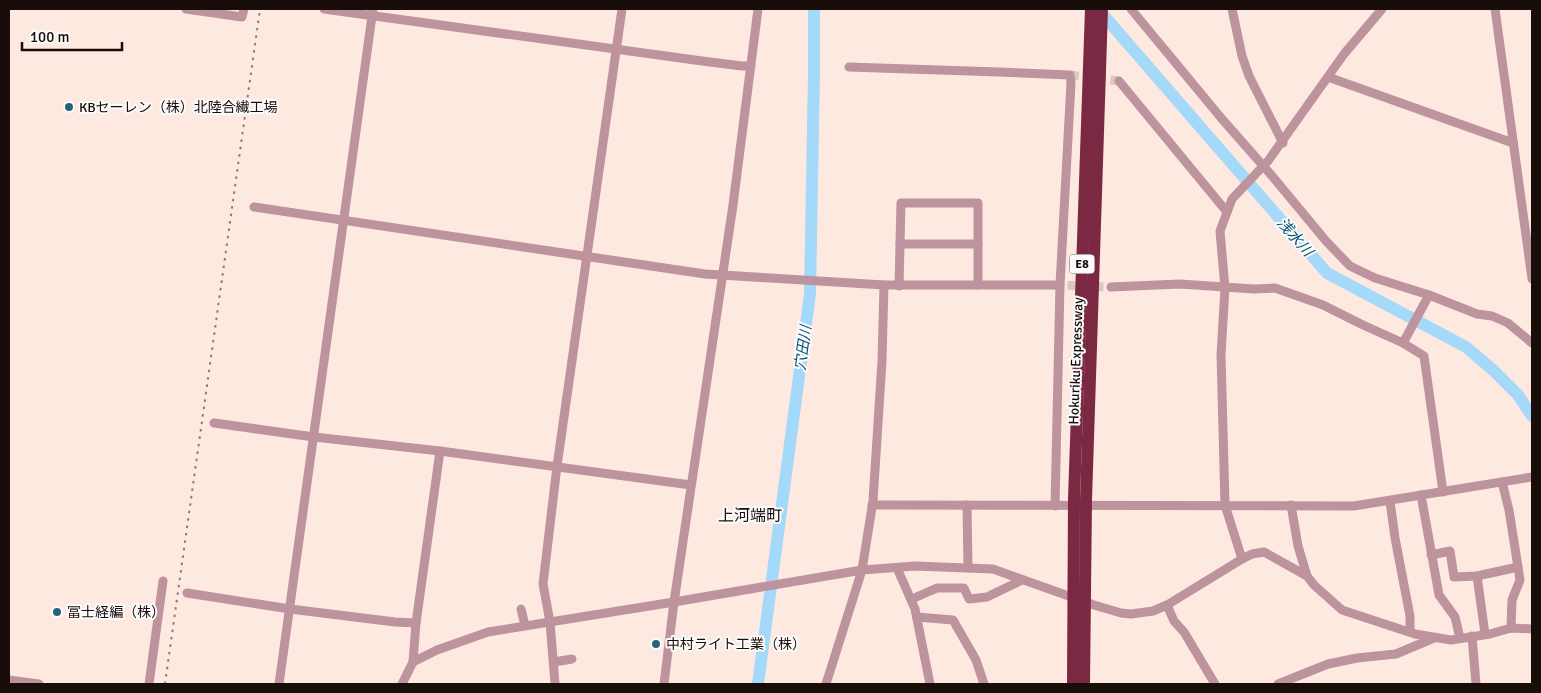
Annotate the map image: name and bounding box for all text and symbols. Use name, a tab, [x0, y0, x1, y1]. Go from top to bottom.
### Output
scale bar	[22, 20, 122, 52]
text: 100 m	[30, 28, 70, 46]
place label: KBセーレン（株）北陸合繊工場	[79, 99, 278, 116]
marker: KBセーレン（株）北陸合繊工場	[63, 101, 75, 113]
water label: 浅水川	[1273, 214, 1318, 261]
road number: E8	[1070, 254, 1094, 274]
street label: Hokuriku Expressway	[1065, 297, 1087, 425]
water label: 穴田川	[791, 322, 815, 372]
district label: 上河端町	[718, 506, 782, 526]
place label: 冨士経編（株）	[67, 604, 165, 621]
marker: 冨士経編（株）	[51, 606, 63, 618]
place label: 中村ライト工業（株）	[666, 636, 806, 653]
marker: 中村ライト工業（株）	[650, 638, 662, 650]

